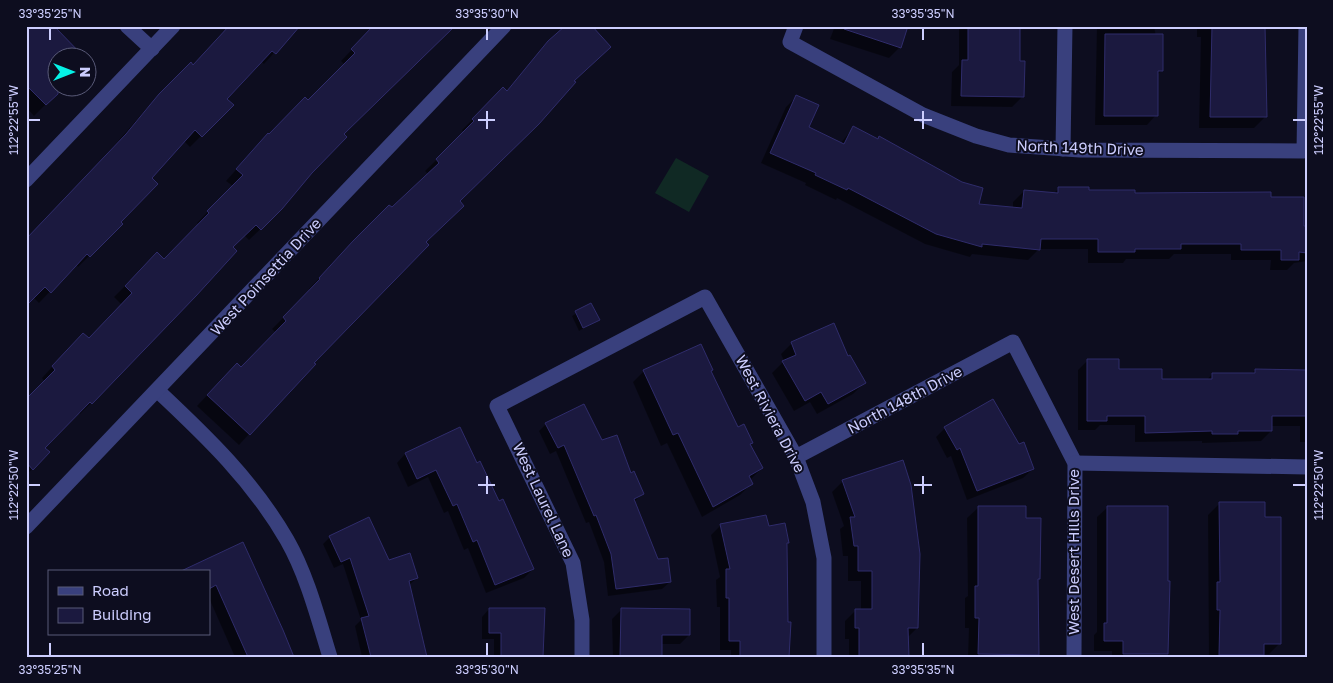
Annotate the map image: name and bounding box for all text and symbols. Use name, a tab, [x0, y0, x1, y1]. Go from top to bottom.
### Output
text: 33°35'25"N	[18, 6, 82, 21]
text: 33°35'30"N	[455, 6, 519, 21]
text: 33°35'35"N	[891, 6, 955, 21]
north arrow	[48, 48, 98, 98]
text: N	[77, 67, 94, 77]
text: 112°22'55"W	[6, 84, 21, 155]
text: 112°22'55"W	[1311, 84, 1326, 155]
street label: North 149th Drive	[1016, 136, 1144, 158]
street label: West Poinsettia Drive	[206, 214, 325, 339]
street label: West Riviera Drive	[732, 352, 810, 476]
street label: North 148th Drive	[844, 361, 965, 437]
street label: West Laurel Lane	[509, 439, 578, 560]
text: 112°22'50"W	[6, 449, 21, 520]
text: 112°22'50"W	[1311, 449, 1326, 520]
street label: West Desert Hills Drive	[1064, 469, 1082, 635]
legend	[48, 570, 210, 636]
text: Road	[92, 581, 129, 599]
text: Building	[92, 605, 152, 623]
text: 33°35'25"N	[18, 662, 82, 677]
text: 33°35'30"N	[455, 662, 519, 677]
text: 33°35'35"N	[891, 662, 955, 677]

